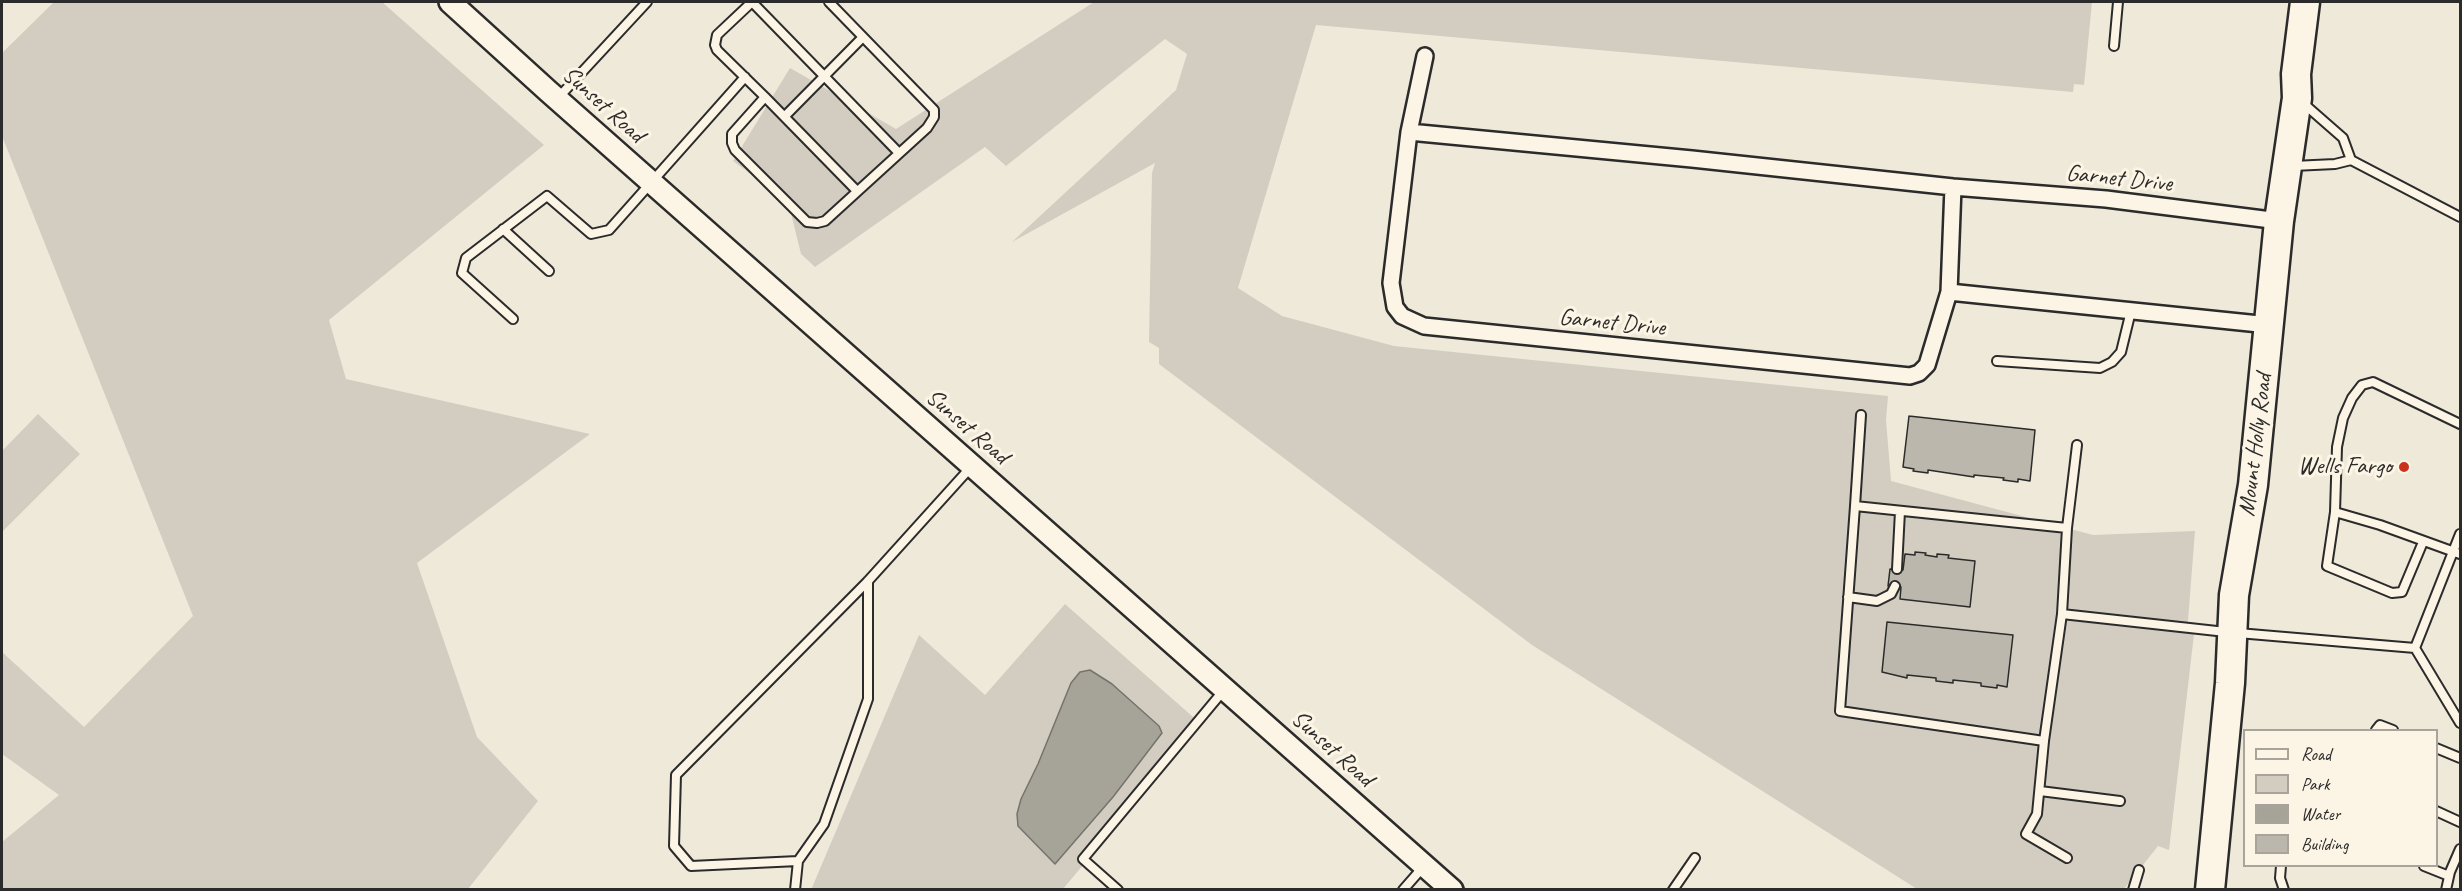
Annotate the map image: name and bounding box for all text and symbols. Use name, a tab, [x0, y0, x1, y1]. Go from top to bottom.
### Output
street label: Sunset Road	[556, 61, 650, 149]
street label: Garnet Drive	[2065, 159, 2173, 199]
street label: Garnet Drive	[1558, 303, 1666, 343]
street label: Mount Holly Road	[2233, 372, 2279, 518]
street label: Sunset Road	[920, 383, 1014, 471]
place label: Wells Fargo	[2298, 453, 2392, 481]
marker: Wells Fargo	[2397, 460, 2411, 474]
street label: Sunset Road	[1285, 705, 1379, 793]
legend	[2243, 729, 2438, 867]
text: Road	[2301, 743, 2331, 765]
text: Park	[2301, 773, 2330, 795]
text: Water	[2301, 803, 2340, 825]
text: Building	[2301, 833, 2348, 855]

